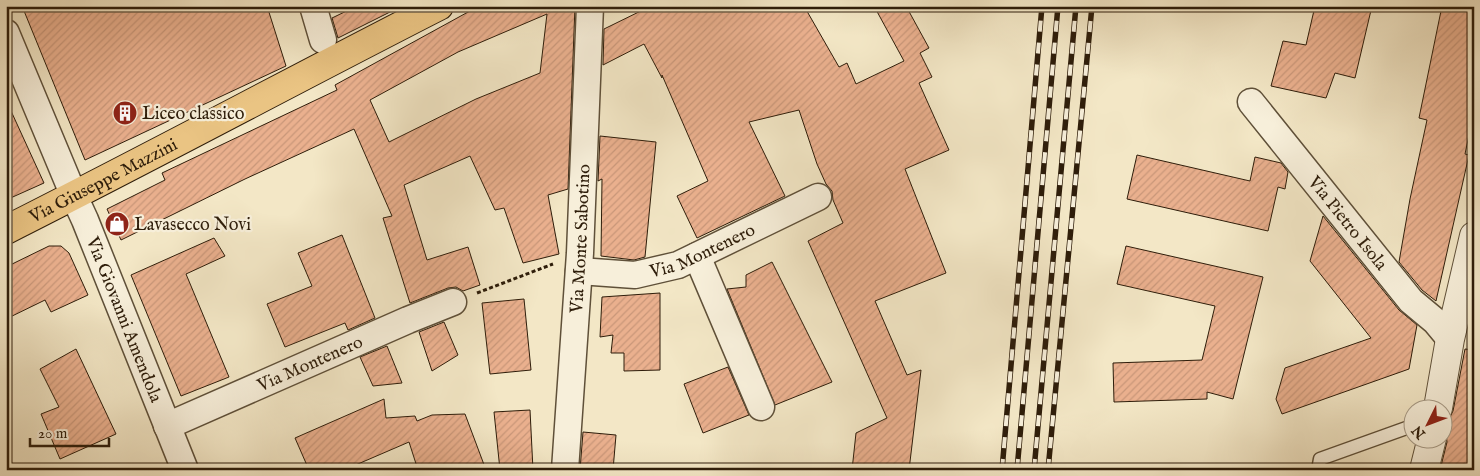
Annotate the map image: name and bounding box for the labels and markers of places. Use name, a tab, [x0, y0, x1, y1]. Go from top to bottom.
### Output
building icon: Liceo classico	[112, 100, 138, 126]
place label: Liceo classico	[142, 103, 245, 126]
shop icon: Lavasecco Novi	[104, 211, 130, 237]
place label: Lavasecco Novi	[134, 214, 251, 237]

